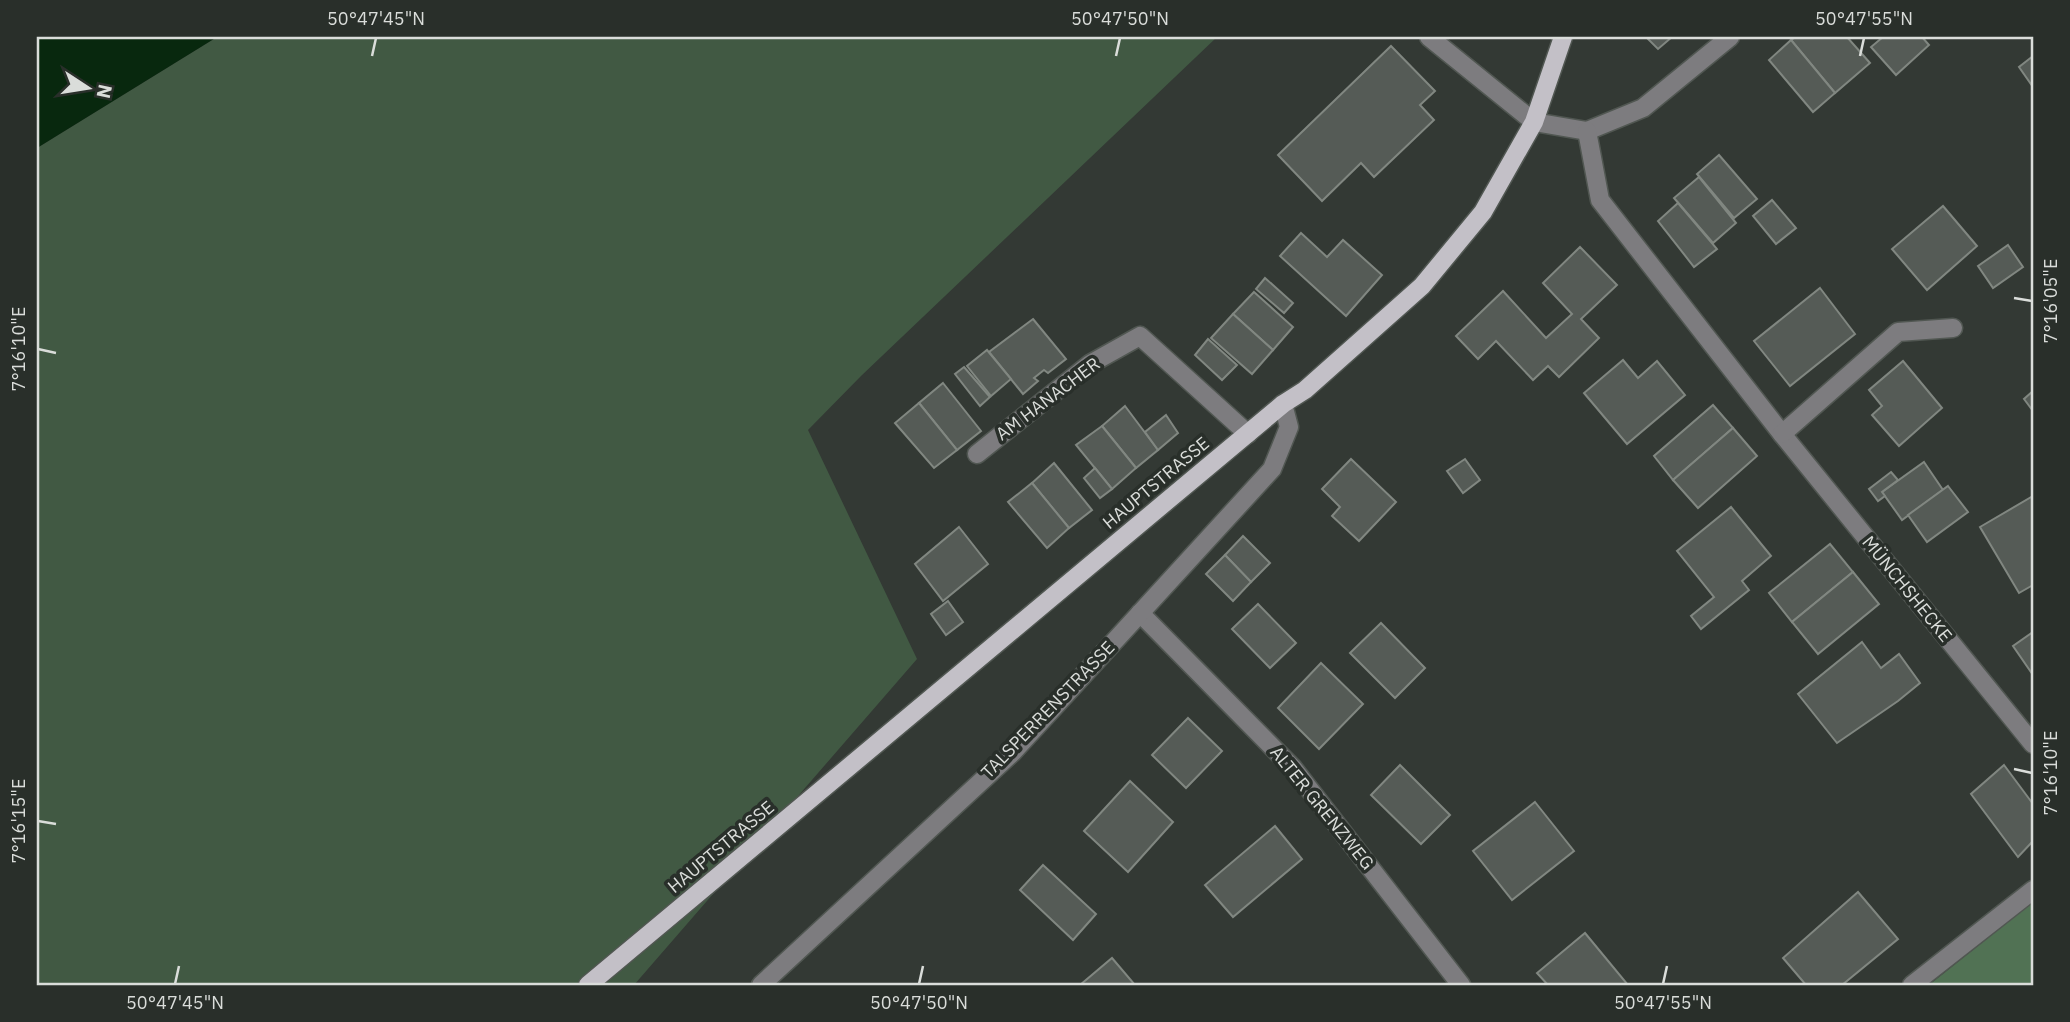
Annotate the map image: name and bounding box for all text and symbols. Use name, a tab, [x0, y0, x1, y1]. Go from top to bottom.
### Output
text: 50°47'45"N	[327, 7, 425, 30]
text: 50°47'50"N	[1071, 7, 1169, 30]
text: 50°47'55"N	[1815, 7, 1913, 30]
north arrow	[52, 52, 122, 122]
text: N	[91, 82, 118, 101]
text: 7°16'05"E	[2039, 259, 2062, 343]
text: 7°16'10"E	[7, 307, 30, 391]
street label: AM HANACHER	[991, 352, 1104, 445]
street label: HAUPTSTRASSE	[1098, 431, 1214, 534]
street label: MÜNCHSHECKE	[1857, 531, 1957, 647]
street label: TALSPERRENSTRASSE	[976, 636, 1119, 783]
text: 7°16'10"E	[2039, 731, 2062, 815]
street label: ALTER GRENZWEG	[1265, 741, 1379, 874]
text: 7°16'15"E	[7, 779, 30, 863]
street label: HAUPTSTRASSE	[663, 795, 779, 898]
text: 50°47'45"N	[126, 991, 224, 1014]
text: 50°47'50"N	[870, 991, 968, 1014]
text: 50°47'55"N	[1614, 991, 1712, 1014]

